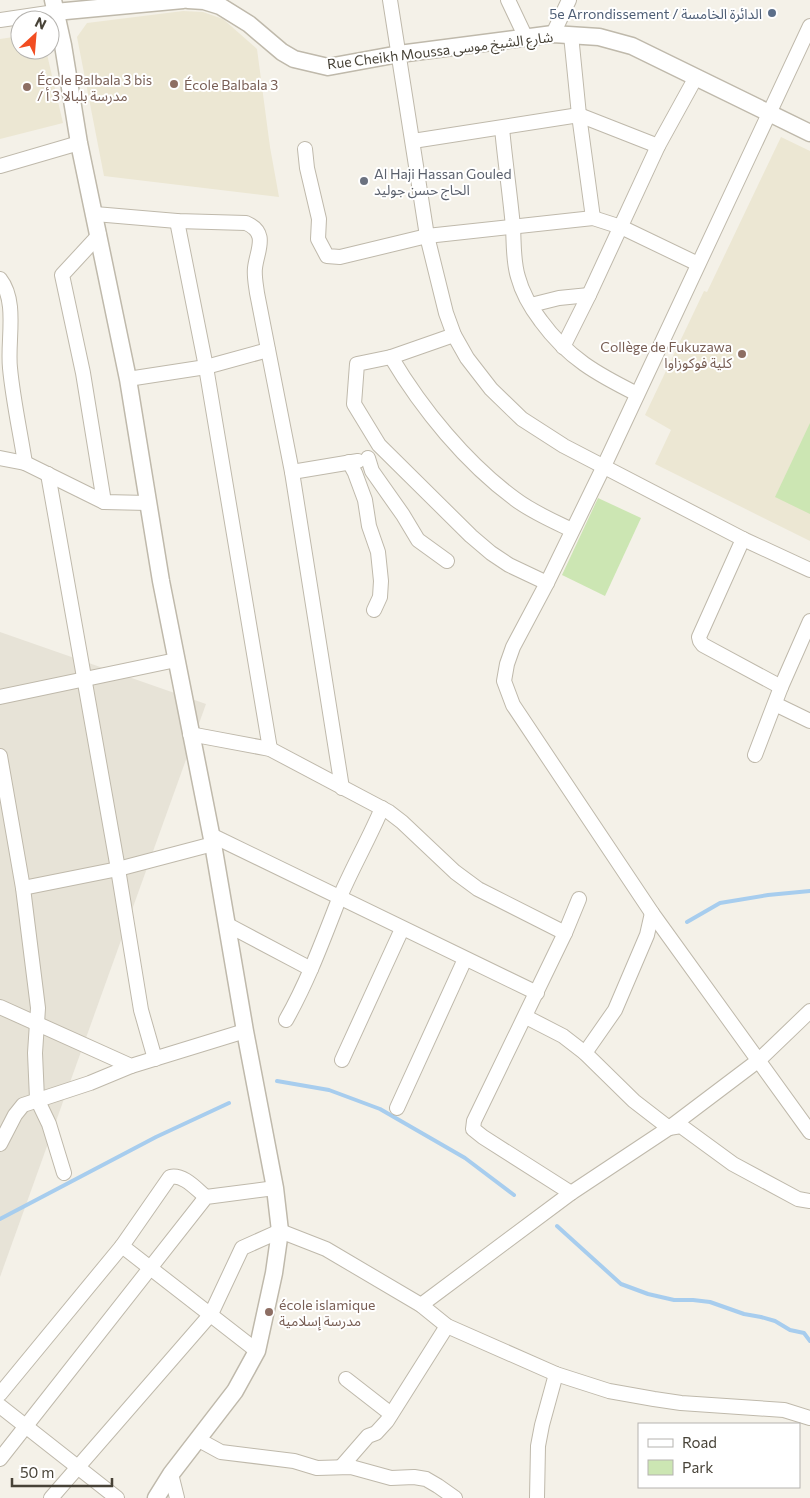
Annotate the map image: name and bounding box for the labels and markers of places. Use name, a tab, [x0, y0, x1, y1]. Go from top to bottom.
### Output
place label: 5e Arrondissement / الدائرة الخامسة	[549, 5, 762, 23]
marker: 5e Arrondissement / الدائرة الخامسة	[766, 7, 778, 19]
place label: École Balbala 3 bis / مدرسة بلبالا 3 أ	[37, 71, 152, 105]
place label: École Balbala 3	[184, 76, 278, 93]
marker: École Balbala 3	[168, 78, 180, 90]
marker: École Balbala 3 bis / مدرسة بلبالا 3 أ	[21, 81, 33, 93]
place label: Al Haji Hassan Gouled الحاج حسن جوليد	[374, 165, 512, 201]
marker: Al Haji Hassan Gouled الحاج حسن جوليد	[358, 175, 370, 187]
place label: Collège de Fukuzawa كلية فوكوزاوا	[600, 338, 732, 372]
marker: Collège de Fukuzawa كلية فوكوزاوا	[736, 348, 748, 360]
place label: école islamique مدرسة إسلامية	[279, 1296, 375, 1331]
marker: école islamique مدرسة إسلامية	[263, 1306, 275, 1318]

